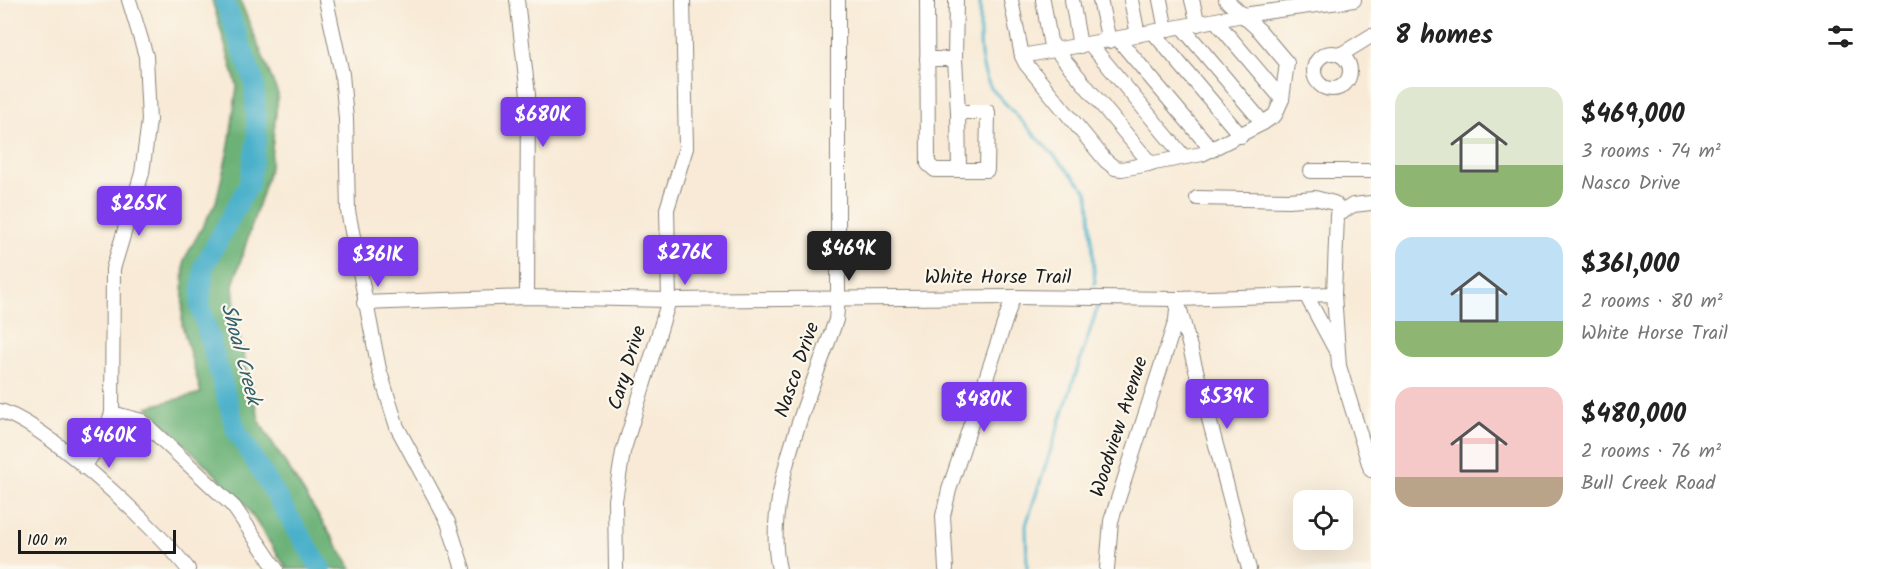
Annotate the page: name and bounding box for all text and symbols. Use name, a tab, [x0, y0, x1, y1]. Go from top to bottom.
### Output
text: 8 homes	[1395, 15, 1493, 57]
icon: filters	[1824, 20, 1857, 53]
text: $469,000	[1581, 94, 1685, 136]
pin: $680K	[501, 97, 585, 148]
text: $680K	[515, 100, 571, 132]
icon: home	[1443, 111, 1515, 183]
text: 3 rooms · 74 m²	[1581, 136, 1721, 168]
text: Nasco Drive	[1581, 168, 1680, 200]
pin: $265K	[97, 186, 181, 237]
text: $265K	[111, 189, 167, 221]
pin: $469K	[807, 231, 891, 282]
text: $469K	[821, 234, 877, 266]
pin: $276K	[643, 235, 727, 286]
pin: $361K	[336, 237, 420, 288]
text: $276K	[657, 238, 713, 270]
text: $361K	[352, 240, 404, 272]
text: $361,000	[1581, 244, 1679, 286]
icon: home	[1443, 261, 1515, 333]
street label: White Horse Trail	[925, 262, 1072, 294]
text: 2 rooms · 80 m²	[1581, 286, 1723, 318]
water label: Shoal Creek	[211, 300, 270, 411]
street label: Nasco Drive	[767, 318, 829, 422]
text: White Horse Trail	[1581, 318, 1728, 350]
street label: Cary Drive	[600, 322, 656, 414]
street label: Woodview Avenue	[1082, 352, 1158, 502]
pin: $539K	[1185, 379, 1269, 430]
pin: $480K	[942, 382, 1026, 433]
text: $539K	[1199, 382, 1255, 414]
text: $480K	[956, 385, 1012, 417]
text: $480,000	[1581, 394, 1686, 436]
icon: home	[1443, 411, 1515, 483]
pin: $460K	[67, 418, 151, 469]
text: $460K	[81, 421, 137, 453]
text: 2 rooms · 76 m²	[1581, 436, 1721, 468]
text: Bull Creek Road	[1581, 468, 1715, 500]
map controls	[1293, 490, 1353, 550]
button: locate	[1293, 490, 1353, 550]
scale bar	[18, 527, 176, 554]
text: 100 m	[27, 528, 67, 553]

